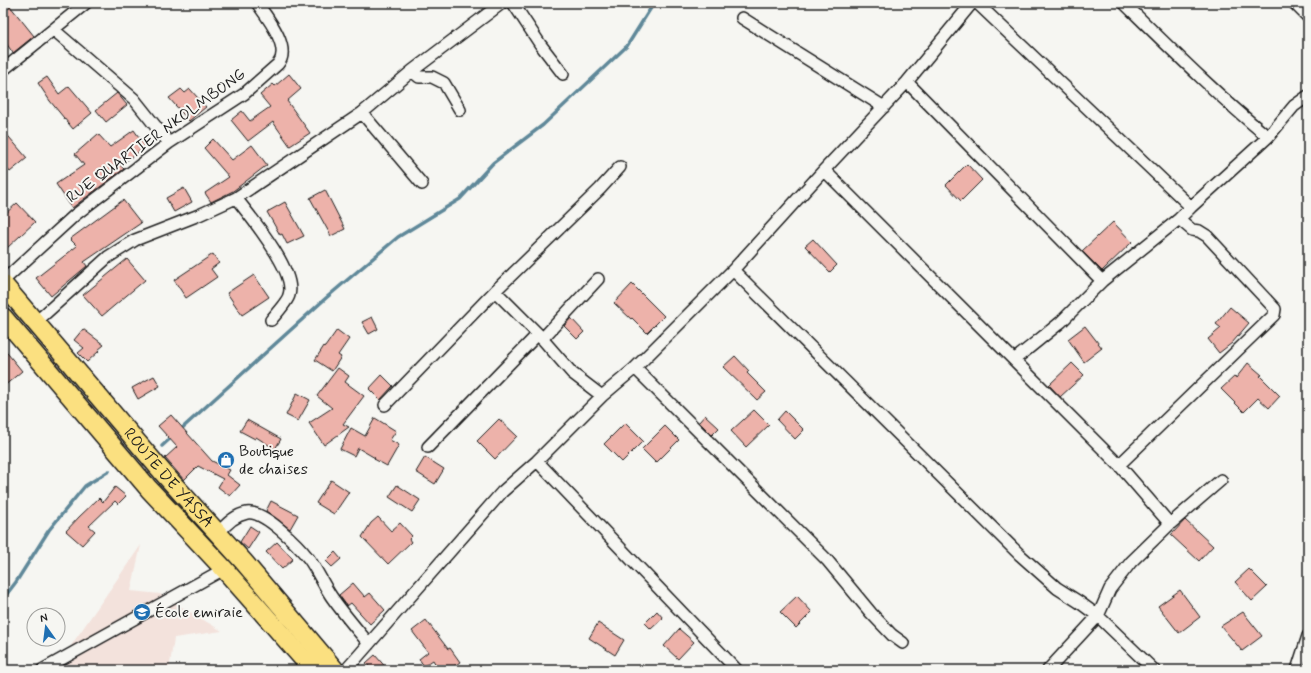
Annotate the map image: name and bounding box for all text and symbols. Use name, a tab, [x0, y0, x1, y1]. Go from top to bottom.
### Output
street label: RUE QUARTIER NKOLMBONG	[62, 64, 250, 208]
street label: ROUTE DE YASSA	[119, 423, 218, 532]
place label: Boutique de chaises	[239, 441, 308, 480]
shop icon: Boutique de chaises	[216, 450, 236, 470]
school or university icon: École emiraie	[132, 602, 152, 622]
place label: École emiraie	[155, 602, 243, 623]
north arrow	[26, 607, 66, 647]
text: N	[39, 611, 49, 626]

